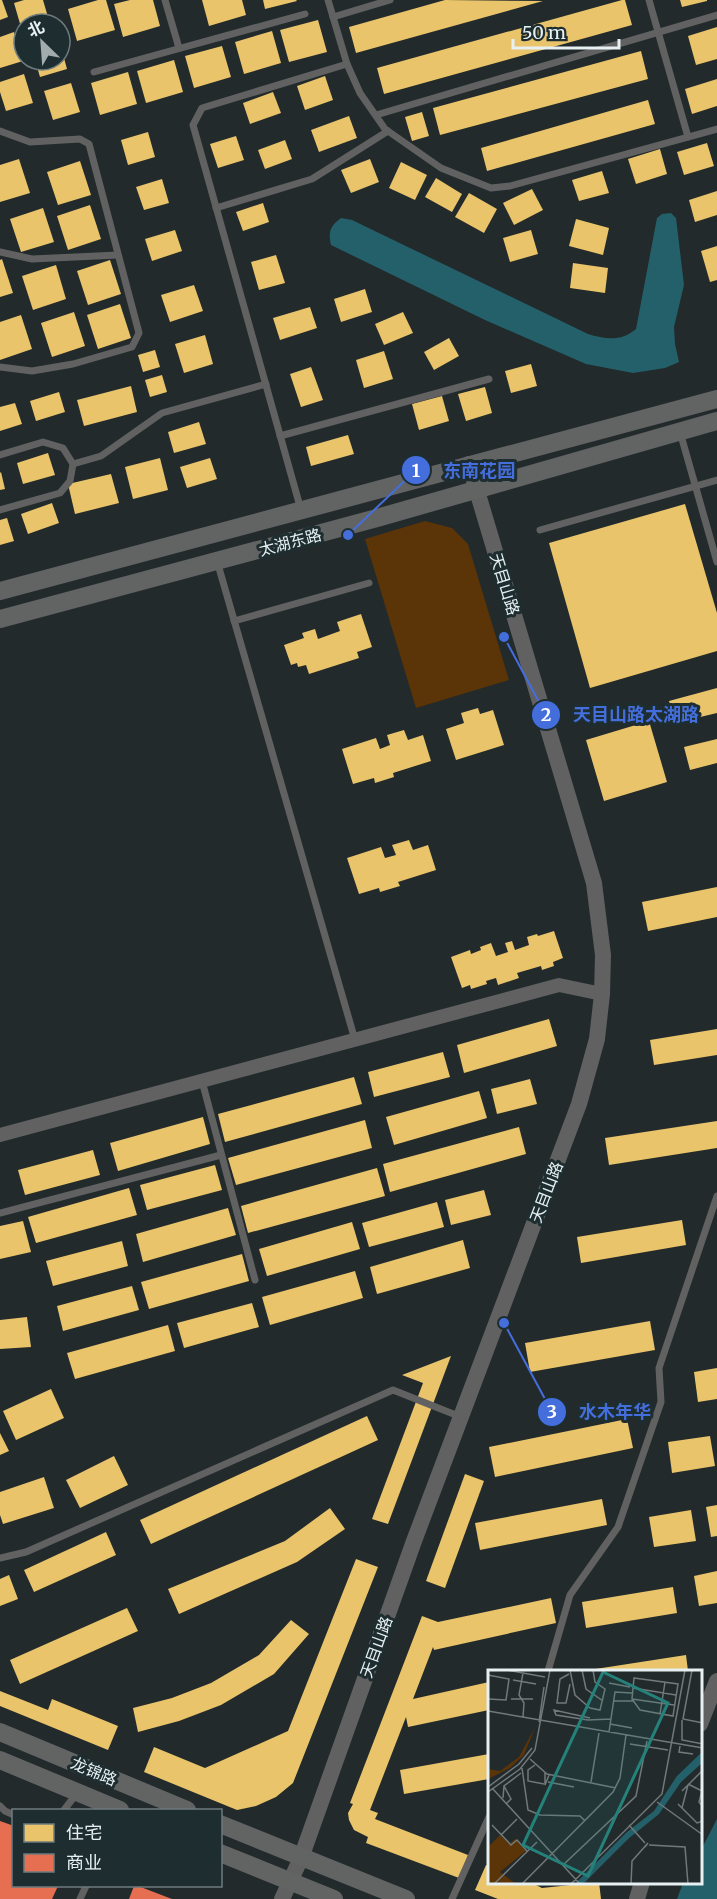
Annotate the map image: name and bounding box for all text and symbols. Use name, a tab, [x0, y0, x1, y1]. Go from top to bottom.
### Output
north arrow	[12, 12, 72, 72]
scale bar	[513, 12, 620, 50]
text: 北	[24, 16, 47, 41]
text: 50 m	[522, 21, 566, 44]
callout: 东南花园	[401, 452, 527, 488]
text: 1	[412, 459, 420, 482]
text: 东南花园	[443, 459, 515, 482]
street label: 太湖东路	[256, 524, 324, 560]
street label: 天目山路	[486, 550, 524, 618]
callout: 天目山路太湖路	[531, 697, 711, 733]
text: 2	[541, 703, 551, 726]
text: 天目山路太湖路	[573, 703, 699, 726]
street label: 天目山路	[525, 1159, 567, 1225]
callout: 水木年华	[537, 1394, 663, 1430]
text: 3	[547, 1400, 557, 1423]
text: 水木年华	[579, 1400, 651, 1423]
street label: 天目山路	[356, 1614, 396, 1680]
inset map	[488, 1670, 702, 1884]
street label: 龙锦路	[68, 1752, 120, 1790]
legend	[12, 1809, 222, 1887]
text: 住宅	[66, 1821, 102, 1844]
text: 商业	[66, 1851, 102, 1874]

